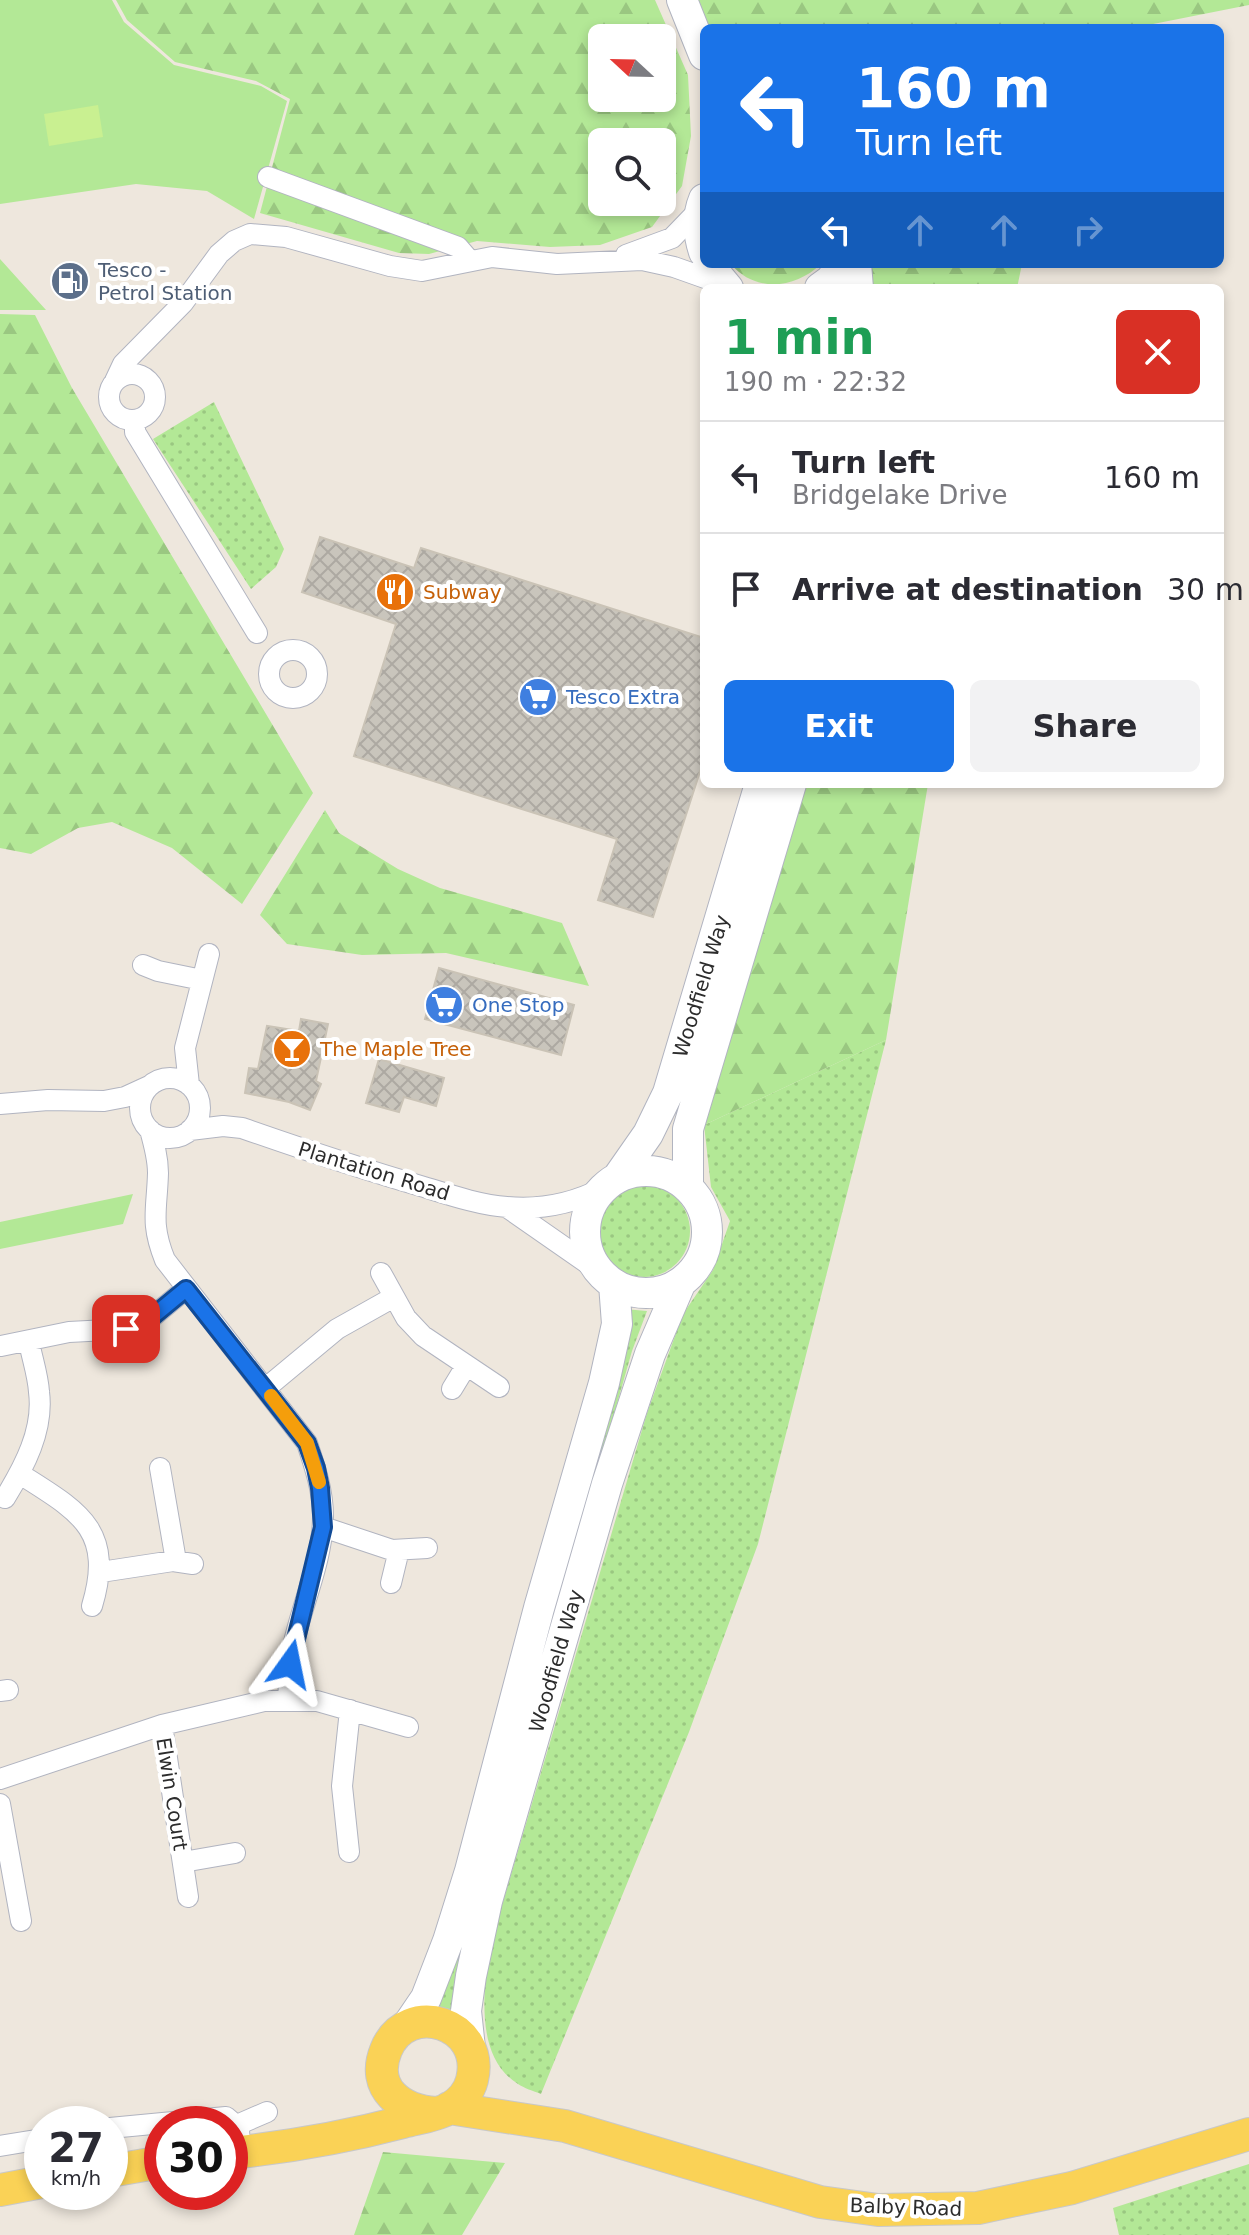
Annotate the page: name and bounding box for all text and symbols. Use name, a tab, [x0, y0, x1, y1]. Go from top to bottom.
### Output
north arrow	[588, 24, 676, 112]
map controls	[588, 24, 676, 216]
text: 160 m	[856, 55, 1051, 120]
icon: left	[724, 56, 828, 160]
text: Turn left	[856, 122, 1002, 163]
button: search	[588, 128, 676, 216]
icon: left	[814, 208, 858, 252]
icon: ahead	[898, 208, 942, 252]
icon: ahead	[982, 208, 1026, 252]
icon: right	[1066, 208, 1110, 252]
place label: Tesco - Petrol Station	[97, 258, 233, 305]
fuel station icon: Tesco - Petrol Station	[49, 260, 91, 302]
text: 1 min	[724, 309, 875, 365]
button: close	[1116, 310, 1200, 394]
text: 190 m · 22:32	[724, 367, 907, 397]
text: Turn left	[792, 445, 935, 480]
icon: left	[724, 455, 768, 499]
text: 160 m	[1104, 460, 1200, 495]
text: Bridgelake Drive	[792, 480, 1008, 510]
icon: arrive	[724, 567, 768, 611]
restaurant icon: Subway	[374, 571, 416, 613]
text: Arrive at destination	[792, 572, 1143, 607]
text: 30 m	[1167, 572, 1244, 607]
place label: Subway	[423, 580, 502, 604]
supermarket icon: Tesco Extra	[517, 676, 559, 718]
button: Exit	[724, 680, 954, 772]
button: Share	[970, 680, 1200, 772]
place label: Tesco Extra	[565, 685, 680, 709]
street label: Woodfield Way	[668, 912, 734, 1060]
supermarket icon: One Stop	[423, 984, 465, 1026]
place label: One Stop	[472, 993, 565, 1017]
bar icon: The Maple Tree	[271, 1028, 313, 1070]
place label: The Maple Tree	[319, 1037, 472, 1061]
street label: Plantation Road	[295, 1137, 453, 1205]
pin	[92, 1295, 160, 1363]
icon: arrive	[104, 1307, 148, 1351]
street label: Woodfield Way	[524, 1586, 588, 1735]
position arrow	[248, 1622, 332, 1706]
street label: Elwin Court	[151, 1736, 193, 1852]
speed limit sign: 30	[144, 2106, 248, 2210]
text: 27	[48, 2125, 104, 2171]
text: km/h	[51, 2166, 101, 2190]
street label: Balby Road	[849, 2193, 963, 2221]

